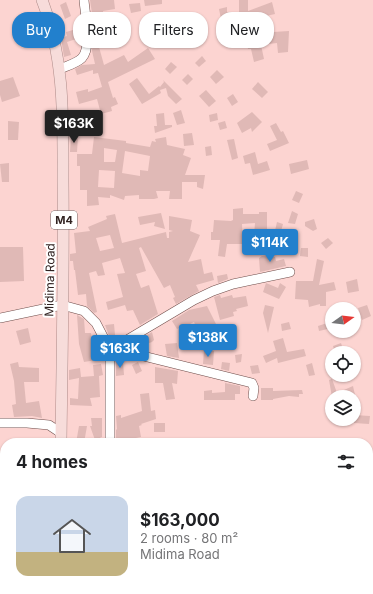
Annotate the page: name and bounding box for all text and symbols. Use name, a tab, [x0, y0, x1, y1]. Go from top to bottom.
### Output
chip: Buy	[12, 12, 65, 48]
chip: Rent	[73, 12, 131, 48]
chip: Filters	[139, 12, 208, 48]
chip: New	[216, 12, 274, 48]
pin: $163K	[46, 110, 102, 144]
text: $163K	[54, 115, 94, 131]
road number: M4	[51, 211, 77, 229]
pin: $114K	[242, 229, 298, 263]
text: $114K	[251, 234, 289, 250]
street label: Midima Road	[41, 243, 58, 317]
north arrow	[325, 302, 361, 338]
map controls	[325, 302, 361, 426]
pin: $138K	[180, 324, 236, 358]
text: $138K	[188, 329, 228, 345]
pin: $163K	[92, 335, 148, 369]
text: $163K	[100, 340, 140, 356]
button: locate	[325, 346, 361, 382]
button: layers	[325, 390, 361, 426]
icon: filters	[335, 451, 357, 473]
text: 4 homes	[16, 452, 88, 472]
text: $163,000	[140, 510, 220, 530]
icon: home	[48, 512, 96, 560]
text: 2 rooms · 80 m²	[140, 530, 238, 546]
text: Midima Road	[140, 546, 220, 562]

